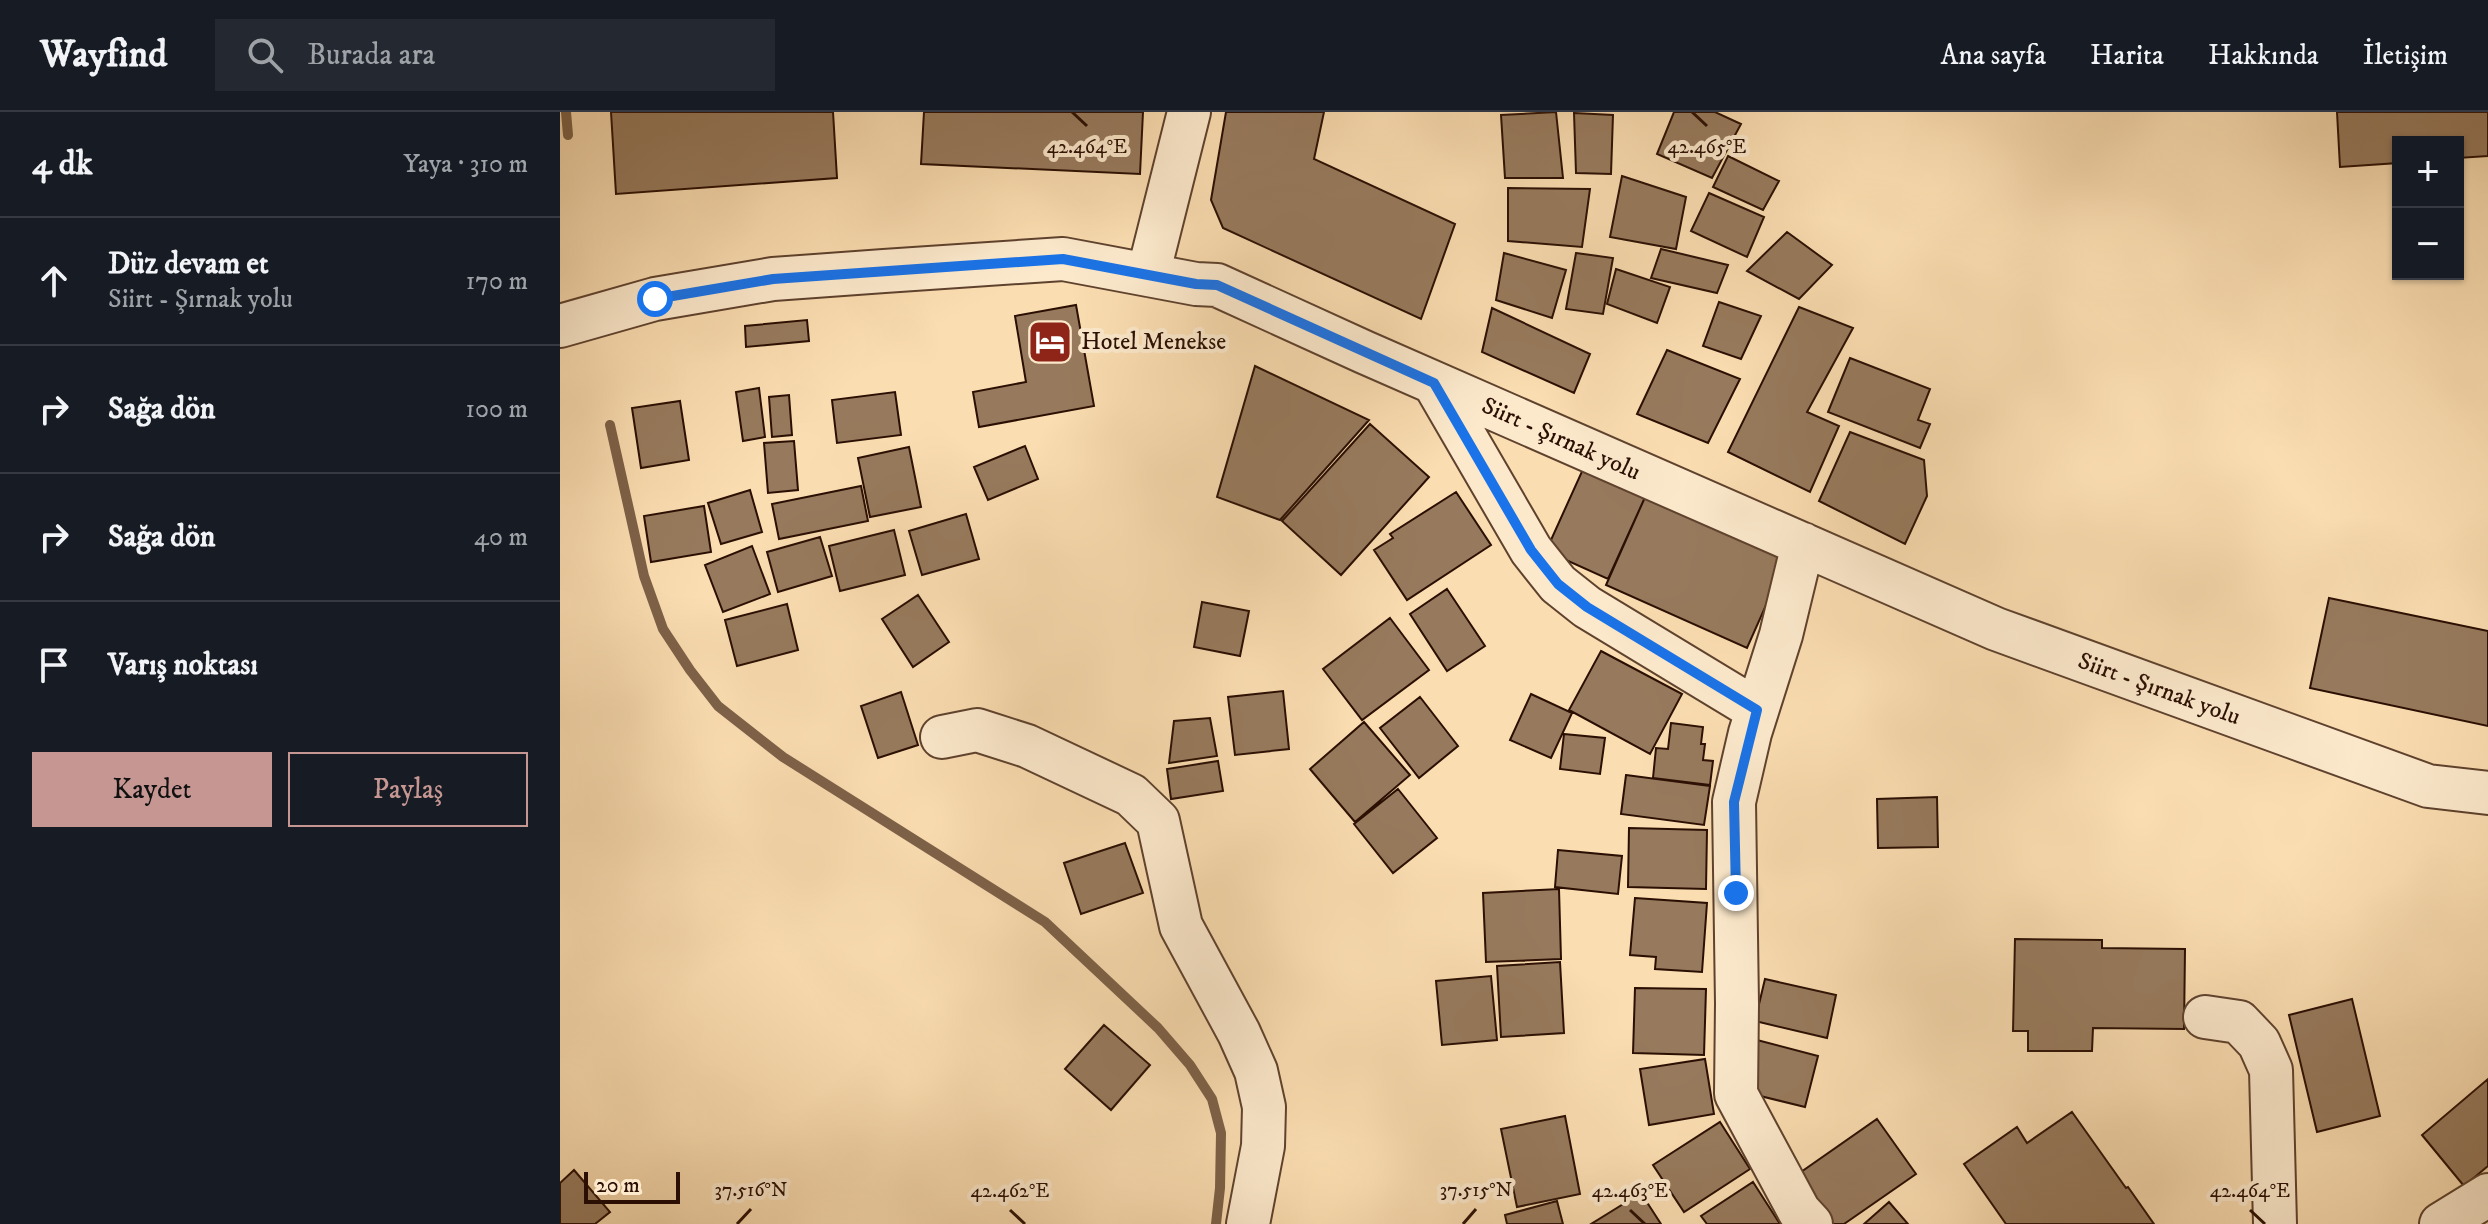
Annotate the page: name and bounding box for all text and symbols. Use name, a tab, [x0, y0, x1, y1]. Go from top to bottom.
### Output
search box	[215, 19, 775, 91]
text: Wayfind	[40, 31, 167, 79]
icon: search	[243, 33, 287, 77]
text: Burada ara	[307, 37, 435, 74]
text: Ana sayfa	[1940, 38, 2046, 73]
text: Harita	[2090, 38, 2164, 73]
text: Hakkında	[2208, 38, 2319, 73]
text: İletişim	[2363, 38, 2448, 73]
text: 42.464°E	[1047, 135, 1127, 160]
text: 42.465°E	[1667, 135, 1747, 160]
map controls	[2392, 136, 2464, 280]
button: +	[2392, 136, 2464, 208]
text: 4 dk	[32, 143, 93, 185]
text: Yaya · 310 m	[403, 148, 528, 181]
button: −	[2392, 208, 2464, 280]
text: Düz devam et	[108, 246, 269, 283]
icon: ahead	[32, 259, 76, 303]
text: 170 m	[466, 265, 528, 298]
route start	[637, 281, 673, 317]
text: Siirt - Şırnak yolu	[108, 283, 293, 316]
hotel icon: Hotel Menekse	[1026, 318, 1074, 366]
place label: Hotel Menekse	[1081, 327, 1226, 357]
icon: right	[32, 387, 76, 431]
text: Sağa dön	[108, 391, 216, 428]
street label: Siirt - Şırnak yolu	[1477, 391, 1645, 487]
text: 100 m	[465, 393, 528, 426]
icon: right	[32, 515, 76, 559]
text: Sağa dön	[108, 519, 216, 556]
text: 40 m	[474, 521, 528, 554]
icon: arrive	[32, 643, 76, 687]
street label: Siirt - Şırnak yolu	[2074, 646, 2244, 732]
text: Varış noktası	[108, 647, 258, 684]
button: Kaydet	[32, 752, 272, 827]
button: Paylaş	[288, 752, 528, 827]
route end	[1718, 875, 1754, 911]
scale bar	[584, 1168, 680, 1204]
text: 20 m	[596, 1172, 640, 1199]
text: 37.516°N	[715, 1178, 787, 1203]
text: 37.515°N	[1440, 1178, 1512, 1203]
text: 42.462°E	[971, 1179, 1049, 1204]
text: 42.463°E	[1592, 1179, 1668, 1204]
text: 42.464°E	[2210, 1179, 2290, 1204]

